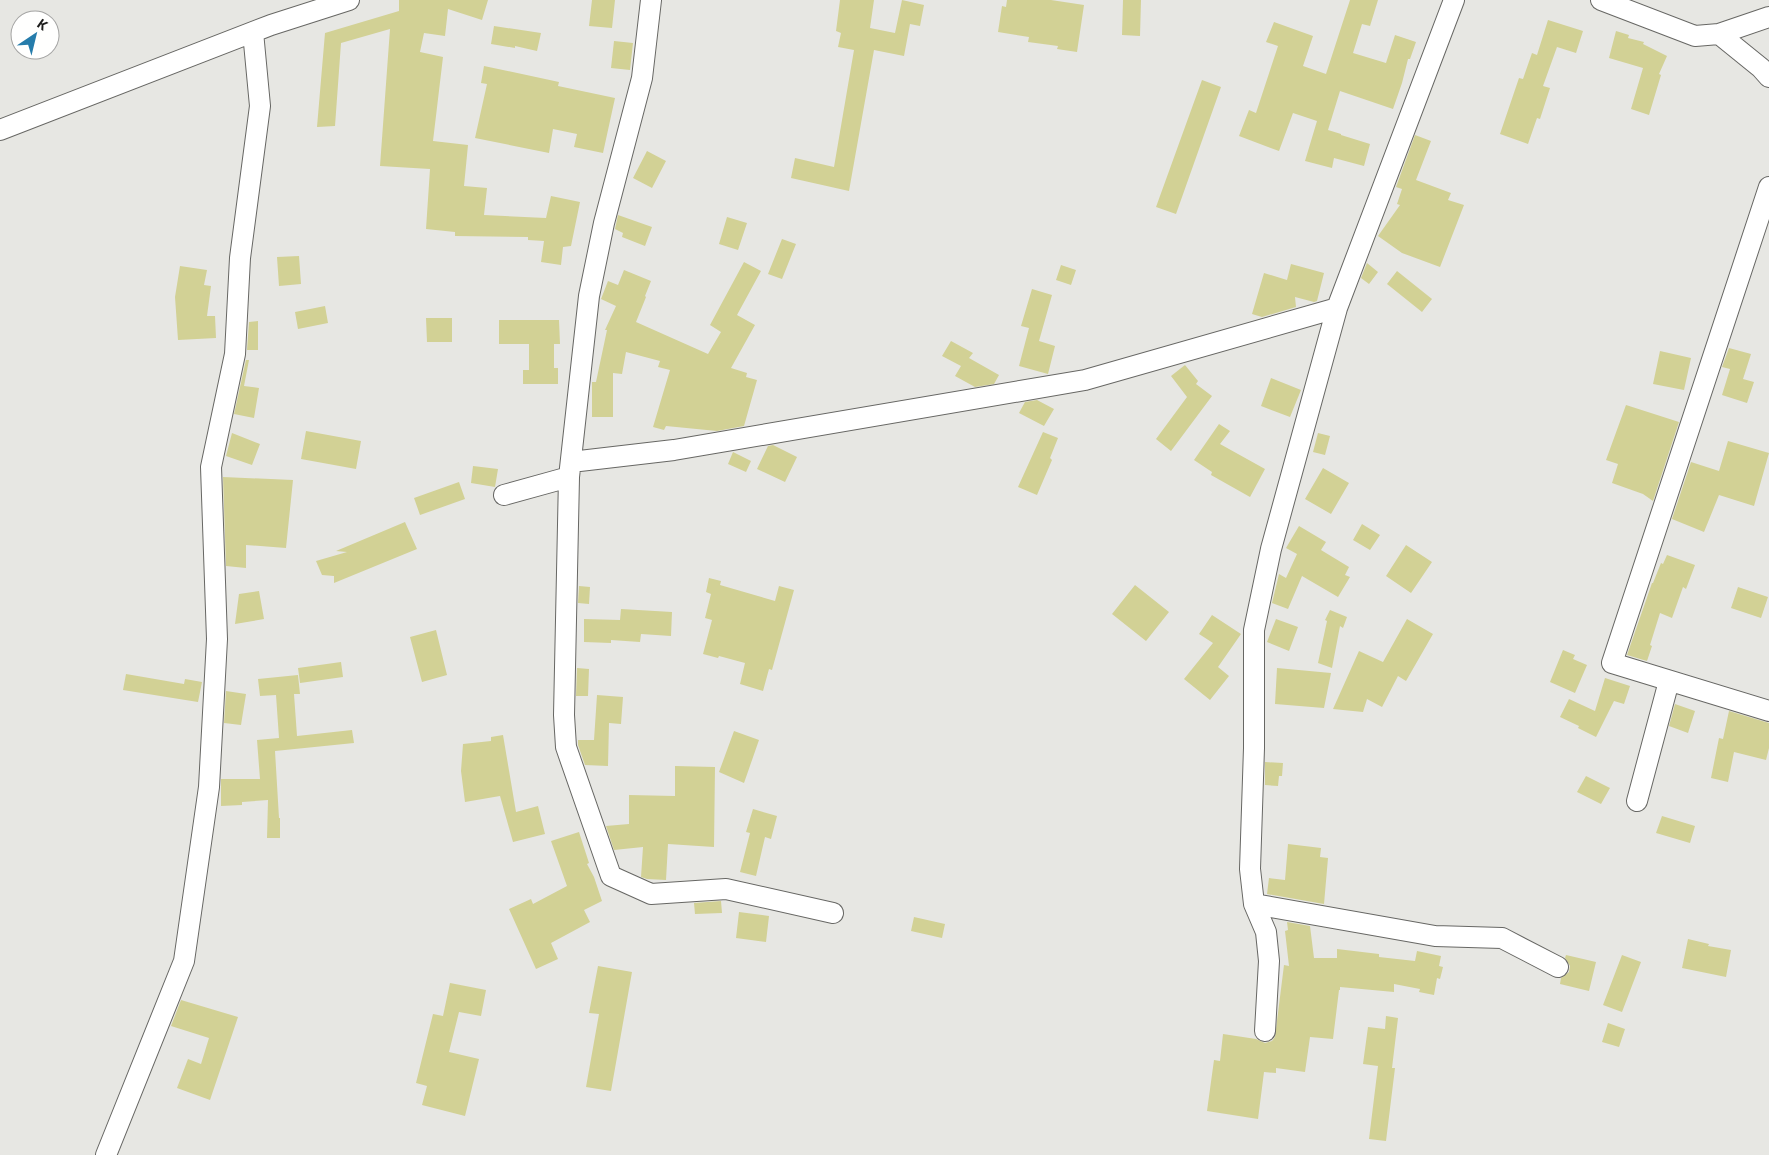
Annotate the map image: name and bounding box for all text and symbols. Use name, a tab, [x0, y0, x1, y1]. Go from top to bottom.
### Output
north arrow	[10, 10, 60, 60]
text: K	[34, 14, 51, 34]

